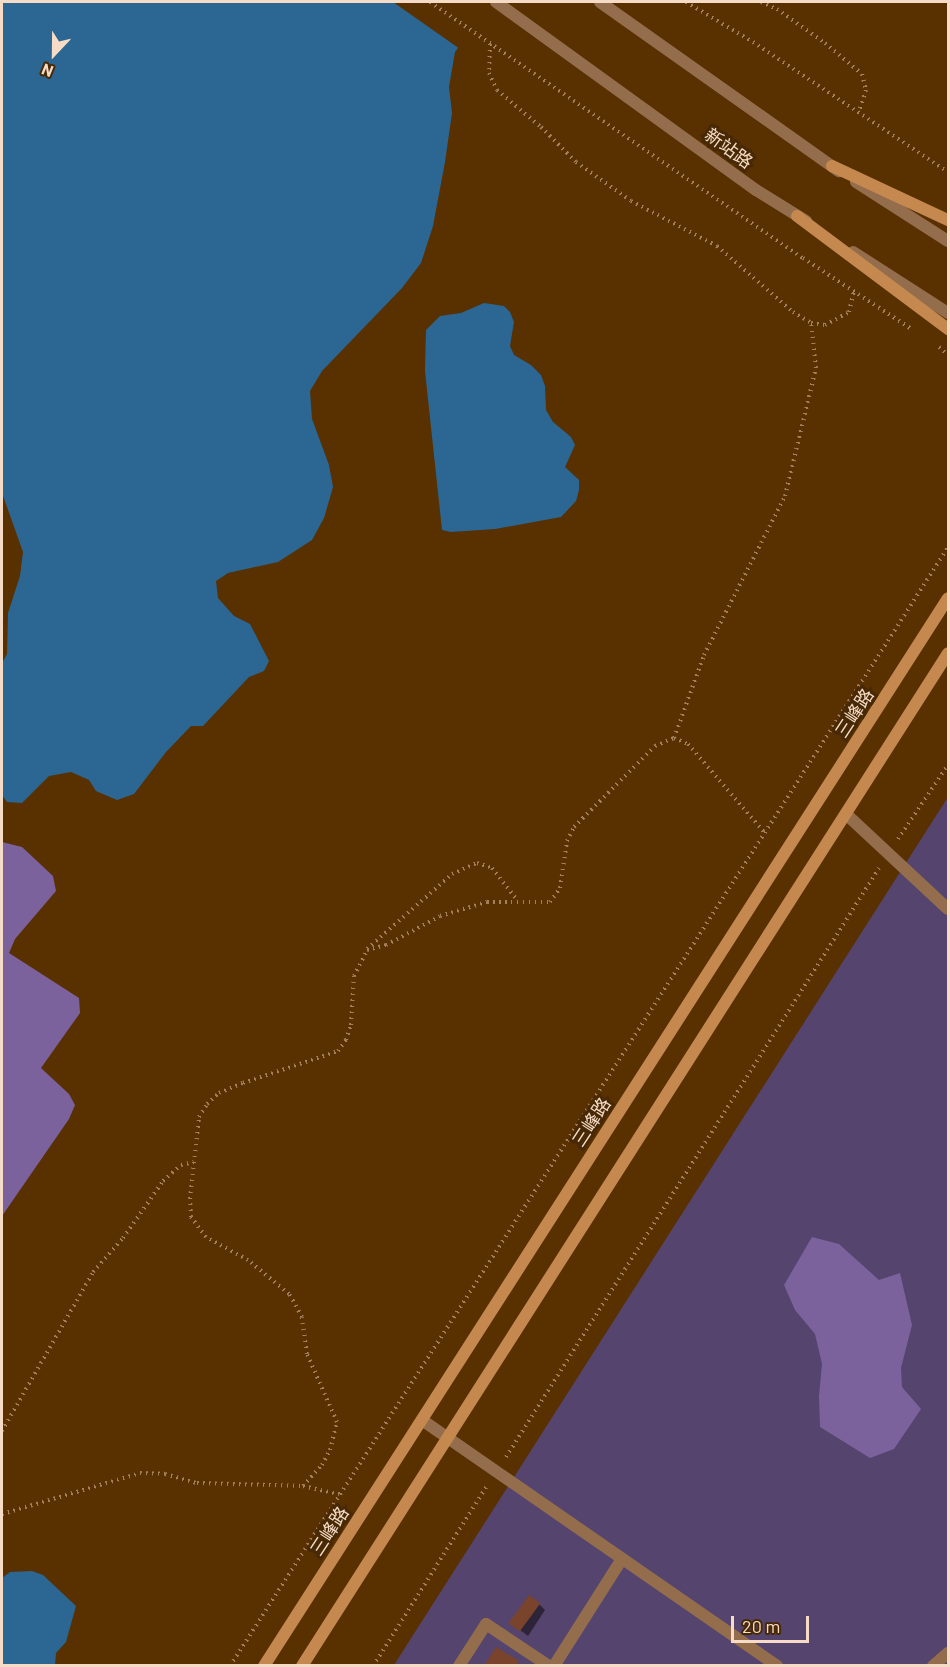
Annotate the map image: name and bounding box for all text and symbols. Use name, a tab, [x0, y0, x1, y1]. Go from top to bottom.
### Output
north arrow	[24, 24, 84, 84]
text: N	[39, 60, 56, 82]
street label: 新站路	[701, 123, 757, 173]
street label: 三峰路	[830, 684, 878, 742]
street label: 三峰路	[567, 1093, 615, 1151]
street label: 三峰路	[305, 1502, 353, 1560]
scale bar	[734, 1604, 812, 1642]
text: 20 m	[742, 1615, 780, 1637]

